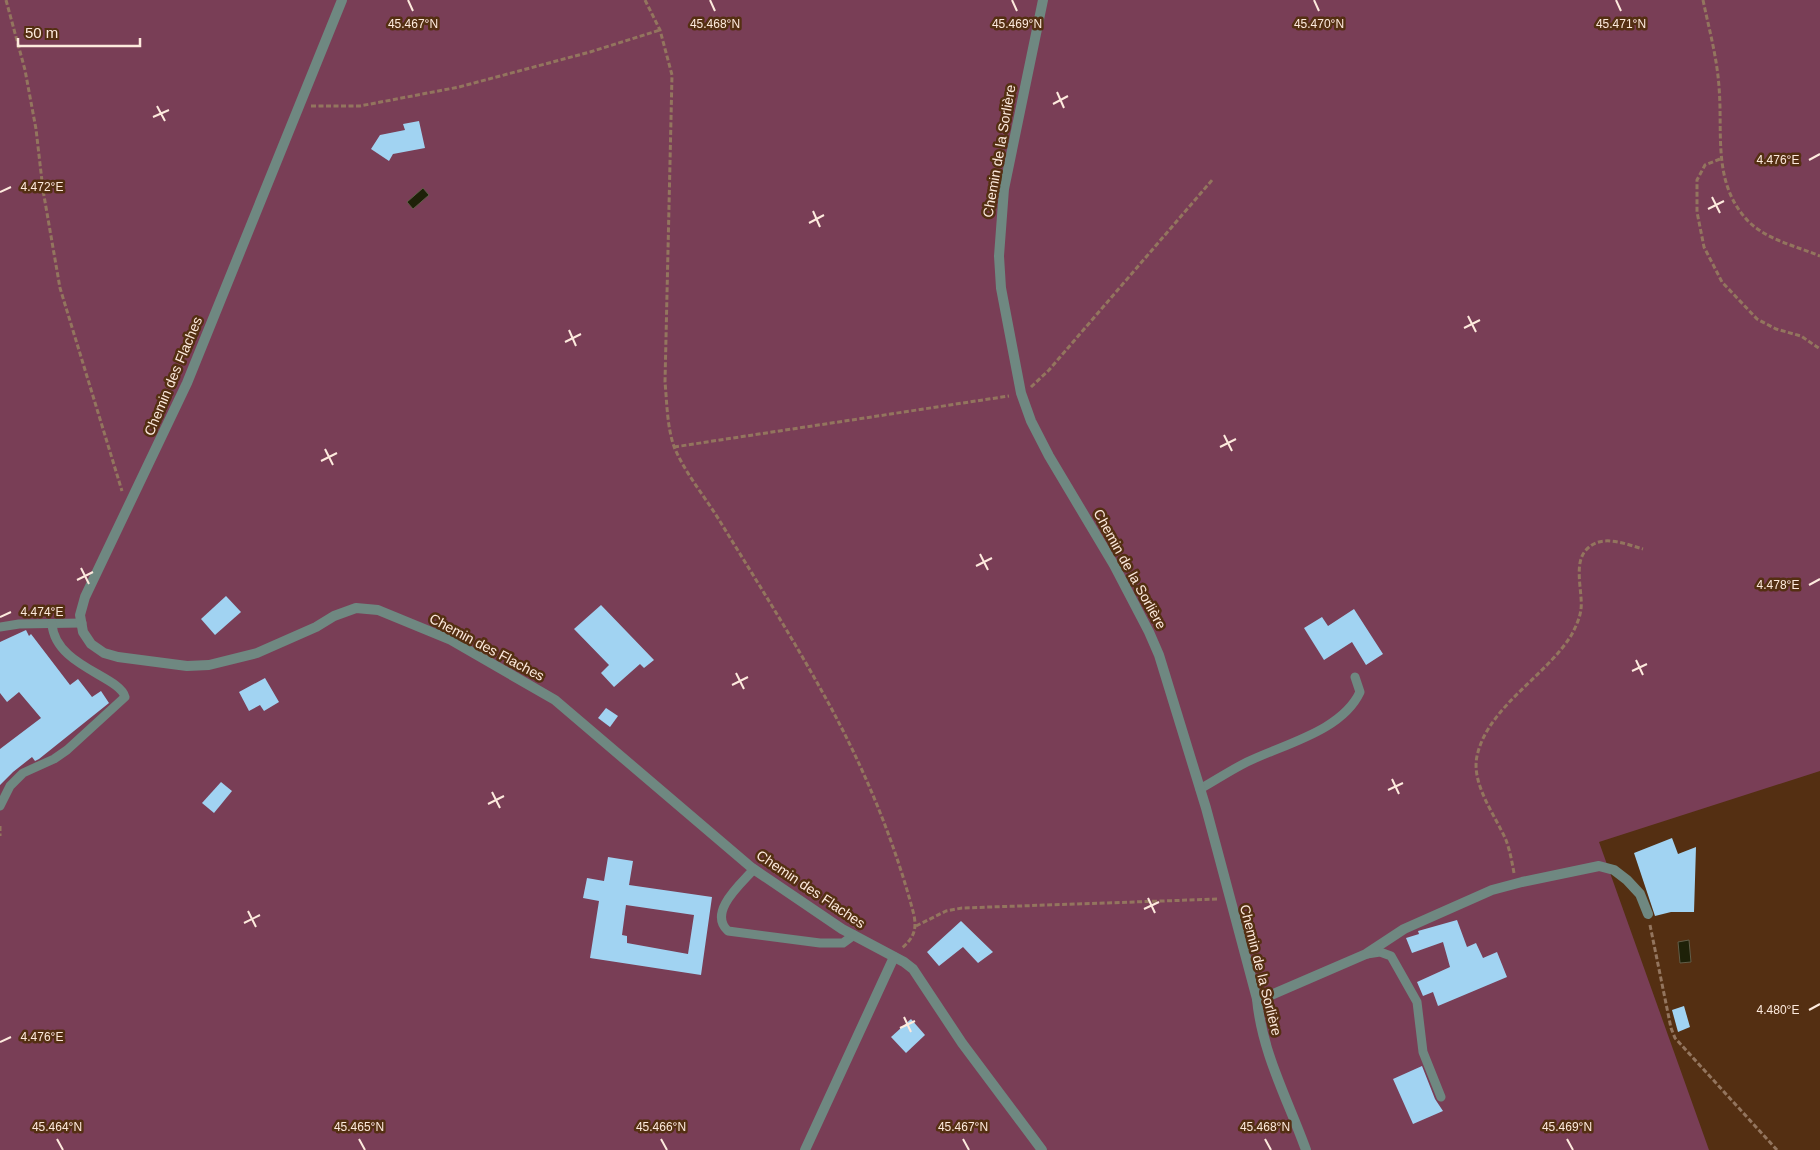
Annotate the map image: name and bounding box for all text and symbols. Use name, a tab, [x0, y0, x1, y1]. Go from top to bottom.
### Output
scale bar	[18, 15, 140, 47]
text: 45.467°N	[388, 17, 438, 31]
text: 45.468°N	[690, 17, 740, 31]
text: 45.469°N	[992, 17, 1042, 31]
text: 45.470°N	[1294, 17, 1344, 31]
text: 45.471°N	[1596, 17, 1646, 31]
text: 50 m	[25, 24, 58, 41]
street label: Chemin de la Sorlière	[979, 83, 1019, 219]
text: 4.476°E	[1757, 153, 1799, 167]
text: 4.472°E	[21, 180, 63, 194]
street label: Chemin des Flaches	[141, 314, 205, 438]
street label: Chemin de la Sorlière	[1090, 506, 1170, 632]
text: 4.478°E	[1757, 578, 1799, 592]
text: 4.474°E	[21, 605, 63, 619]
street label: Chemin des Flaches	[427, 610, 547, 684]
street label: Chemin des Flaches	[754, 847, 868, 931]
street label: Chemin de la Sorlière	[1237, 903, 1285, 1037]
text: 4.480°E	[1757, 1003, 1799, 1017]
text: 4.476°E	[21, 1030, 63, 1044]
text: 45.464°N	[32, 1120, 82, 1134]
text: 45.465°N	[334, 1120, 384, 1134]
text: 45.466°N	[636, 1120, 686, 1134]
text: 45.467°N	[938, 1120, 988, 1134]
text: 45.468°N	[1240, 1120, 1290, 1134]
text: 45.469°N	[1542, 1120, 1592, 1134]

